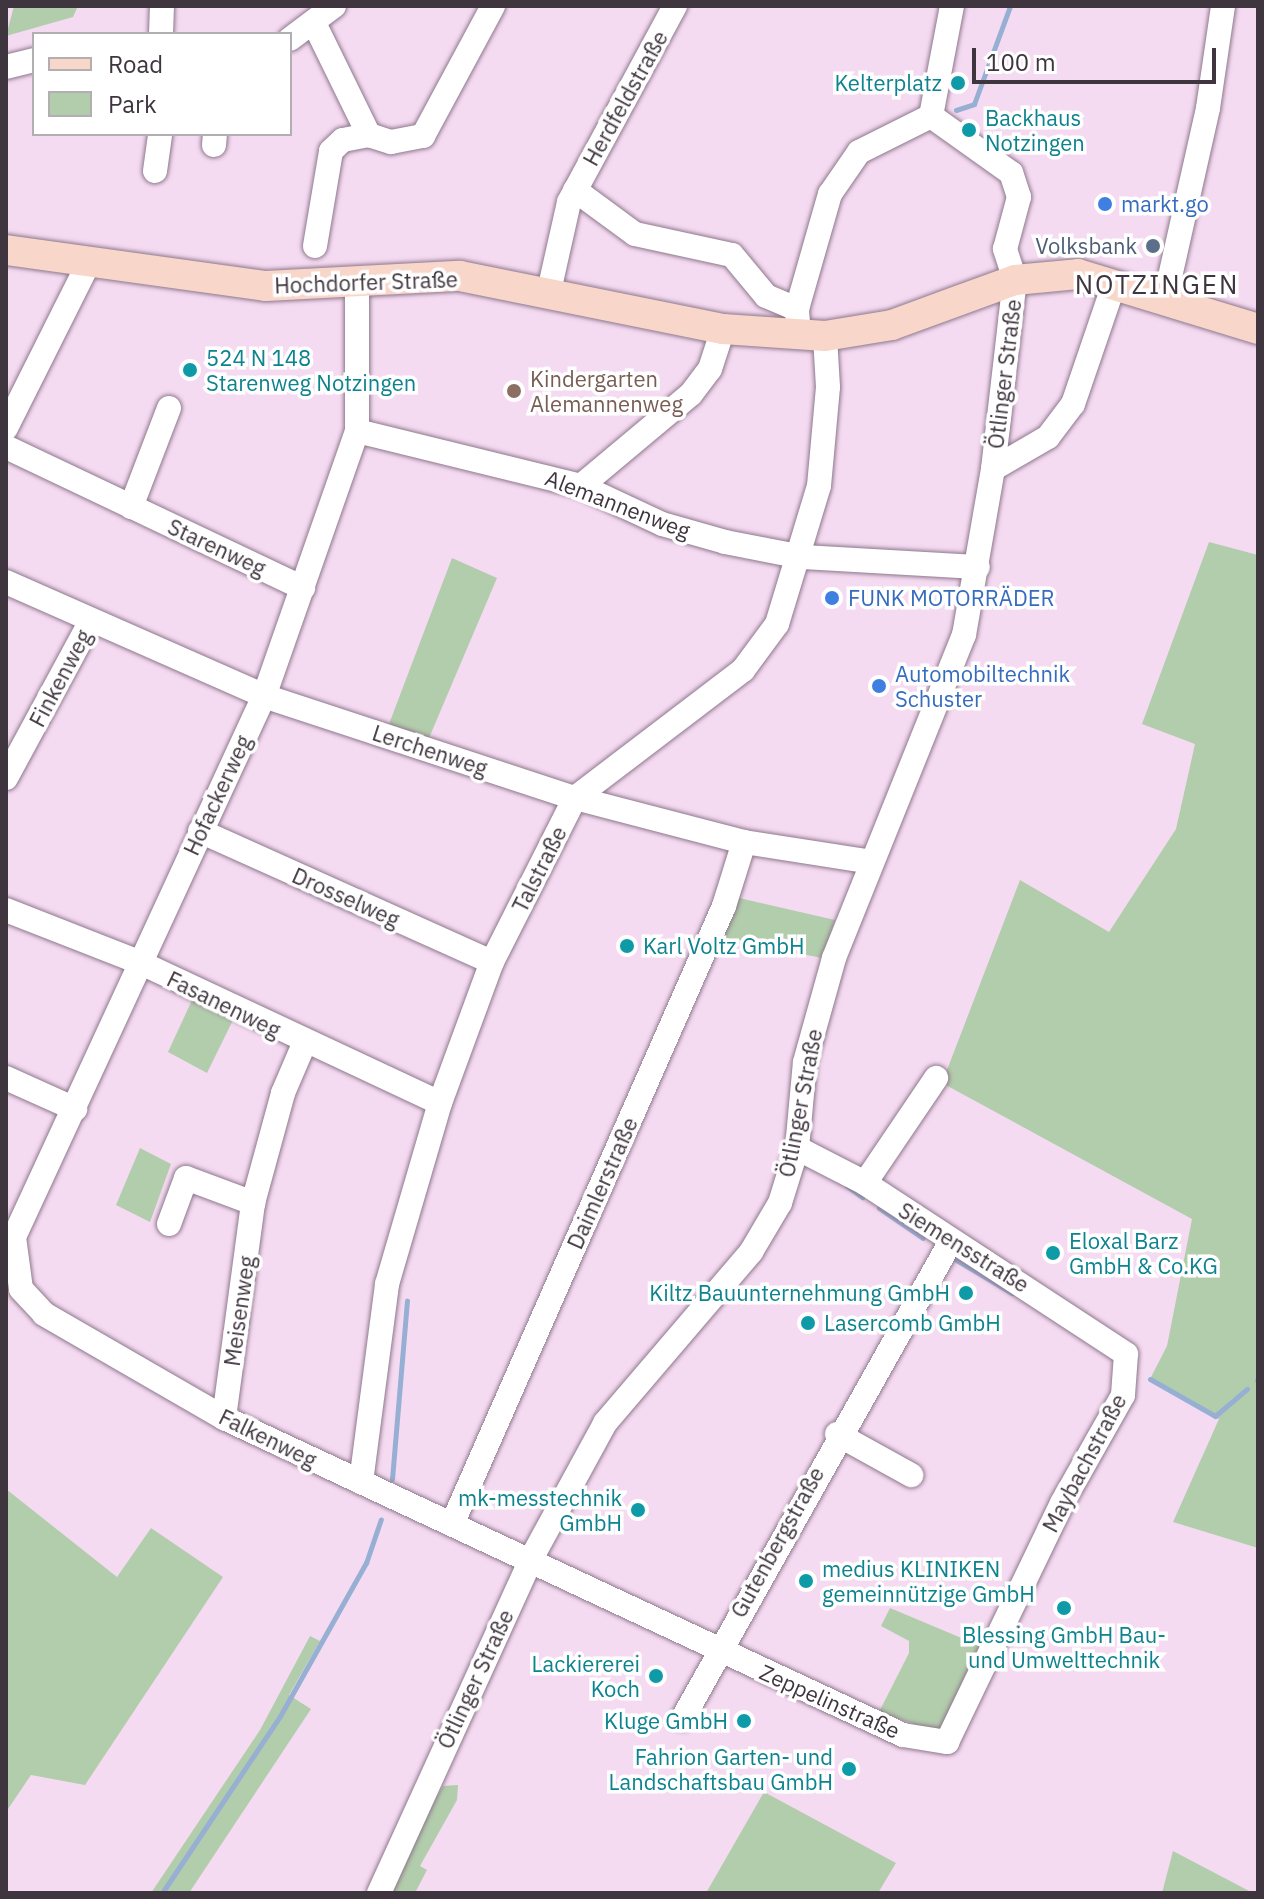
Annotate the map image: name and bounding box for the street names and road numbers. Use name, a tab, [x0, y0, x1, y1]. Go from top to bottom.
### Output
street label: Herdfeldstraße	[577, 26, 673, 170]
street label: Hochdorfer Straße	[274, 266, 458, 298]
street label: Ötlinger Straße	[982, 298, 1026, 450]
street label: Alemannenweg	[542, 464, 694, 544]
street label: Starenweg	[164, 513, 270, 581]
street label: Finkenweg	[23, 625, 97, 731]
street label: Lerchenweg	[369, 719, 491, 781]
street label: Hofackerweg	[178, 731, 256, 859]
street label: Talstraße	[506, 822, 572, 916]
street label: Drosselweg	[288, 862, 404, 932]
street label: Fasanenweg	[163, 965, 285, 1043]
street label: Ötlinger Straße	[773, 1027, 827, 1179]
street label: Daimlerstraße	[561, 1113, 643, 1253]
street label: Siemensstraße	[894, 1196, 1034, 1298]
street label: Meisenweg	[218, 1254, 260, 1368]
street label: Maybachstraße	[1036, 1389, 1132, 1537]
street label: Falkenweg	[215, 1403, 321, 1473]
street label: Gutenbergstraße	[725, 1462, 829, 1622]
street label: Ötlinger Straße	[431, 1605, 519, 1753]
street label: Zeppelinstraße	[756, 1658, 904, 1744]

